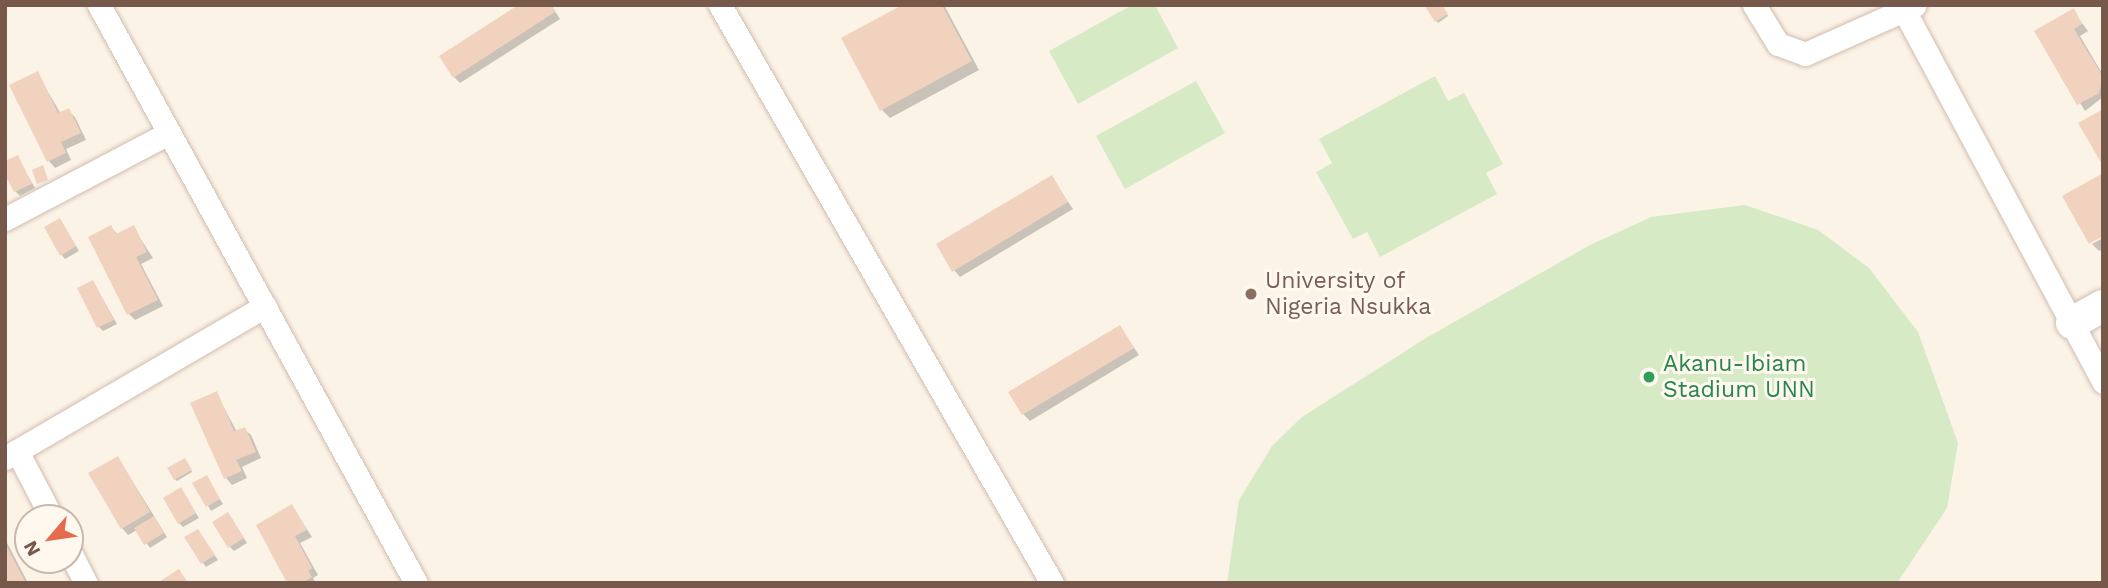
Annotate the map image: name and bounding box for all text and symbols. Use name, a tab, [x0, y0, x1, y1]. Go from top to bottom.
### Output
place label: University of Nigeria Nsukka	[1265, 267, 1432, 321]
marker: University of Nigeria Nsukka	[1243, 286, 1259, 302]
place label: Akanu-Ibiam Stadium UNN	[1663, 350, 1815, 404]
marker: Akanu-Ibiam Stadium UNN	[1641, 369, 1657, 385]
north arrow	[14, 504, 84, 574]
text: N	[18, 537, 45, 560]

